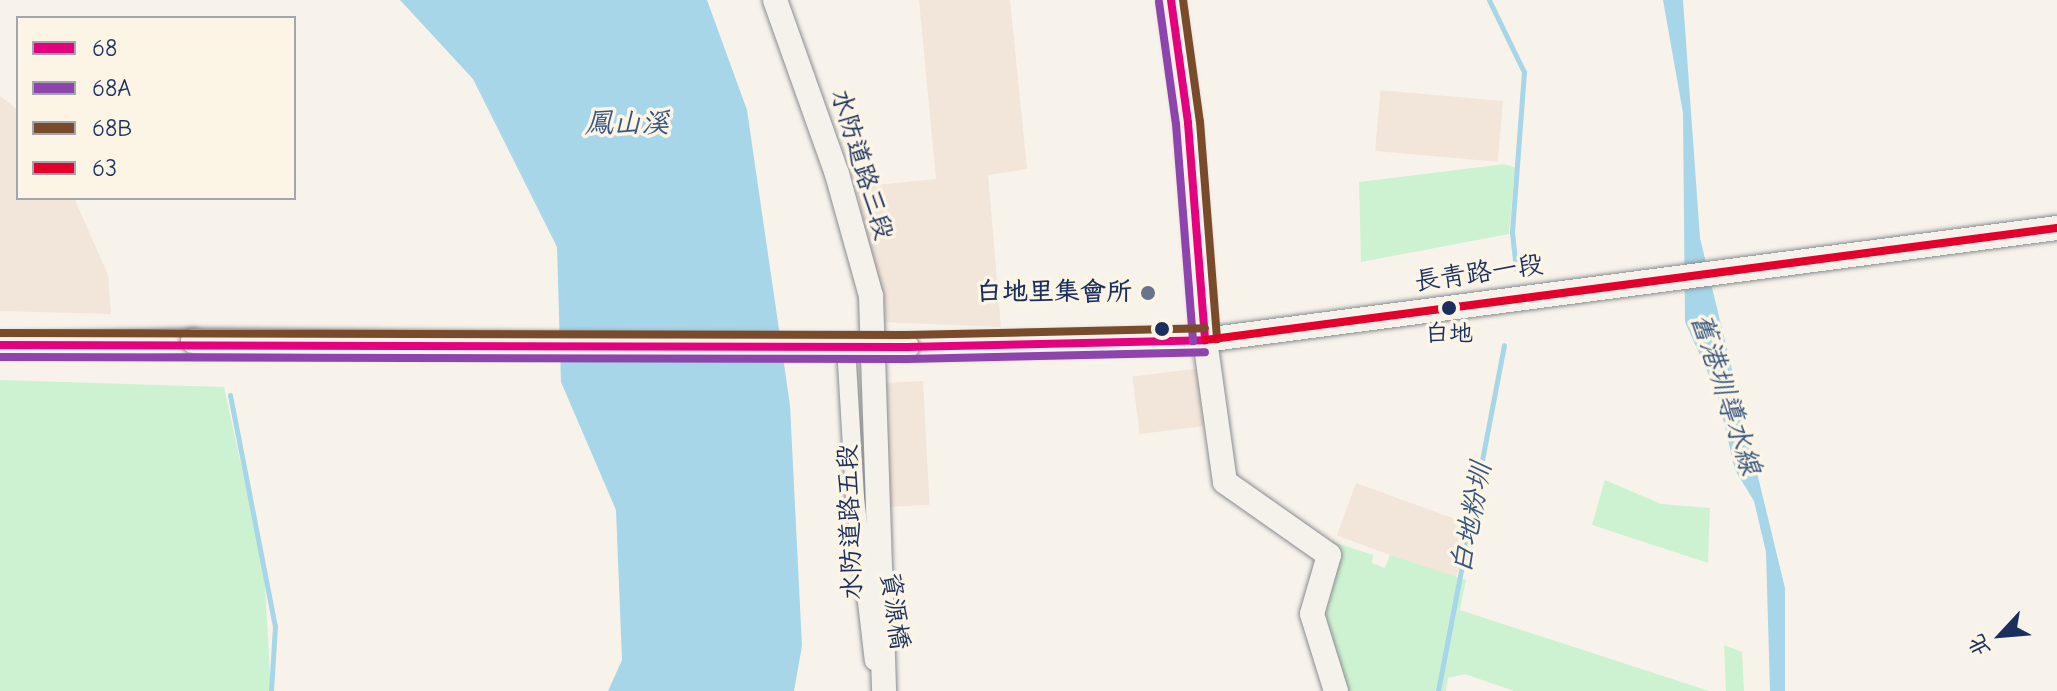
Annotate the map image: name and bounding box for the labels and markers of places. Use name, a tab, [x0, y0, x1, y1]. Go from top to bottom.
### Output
place label: 白地里集會所	[976, 277, 1132, 309]
marker: 白地里集會所	[1139, 284, 1157, 302]
marker: 白地	[1441, 300, 1457, 316]
place label: 白地	[1425, 320, 1473, 348]
unlabelled marker	[1154, 321, 1170, 337]

